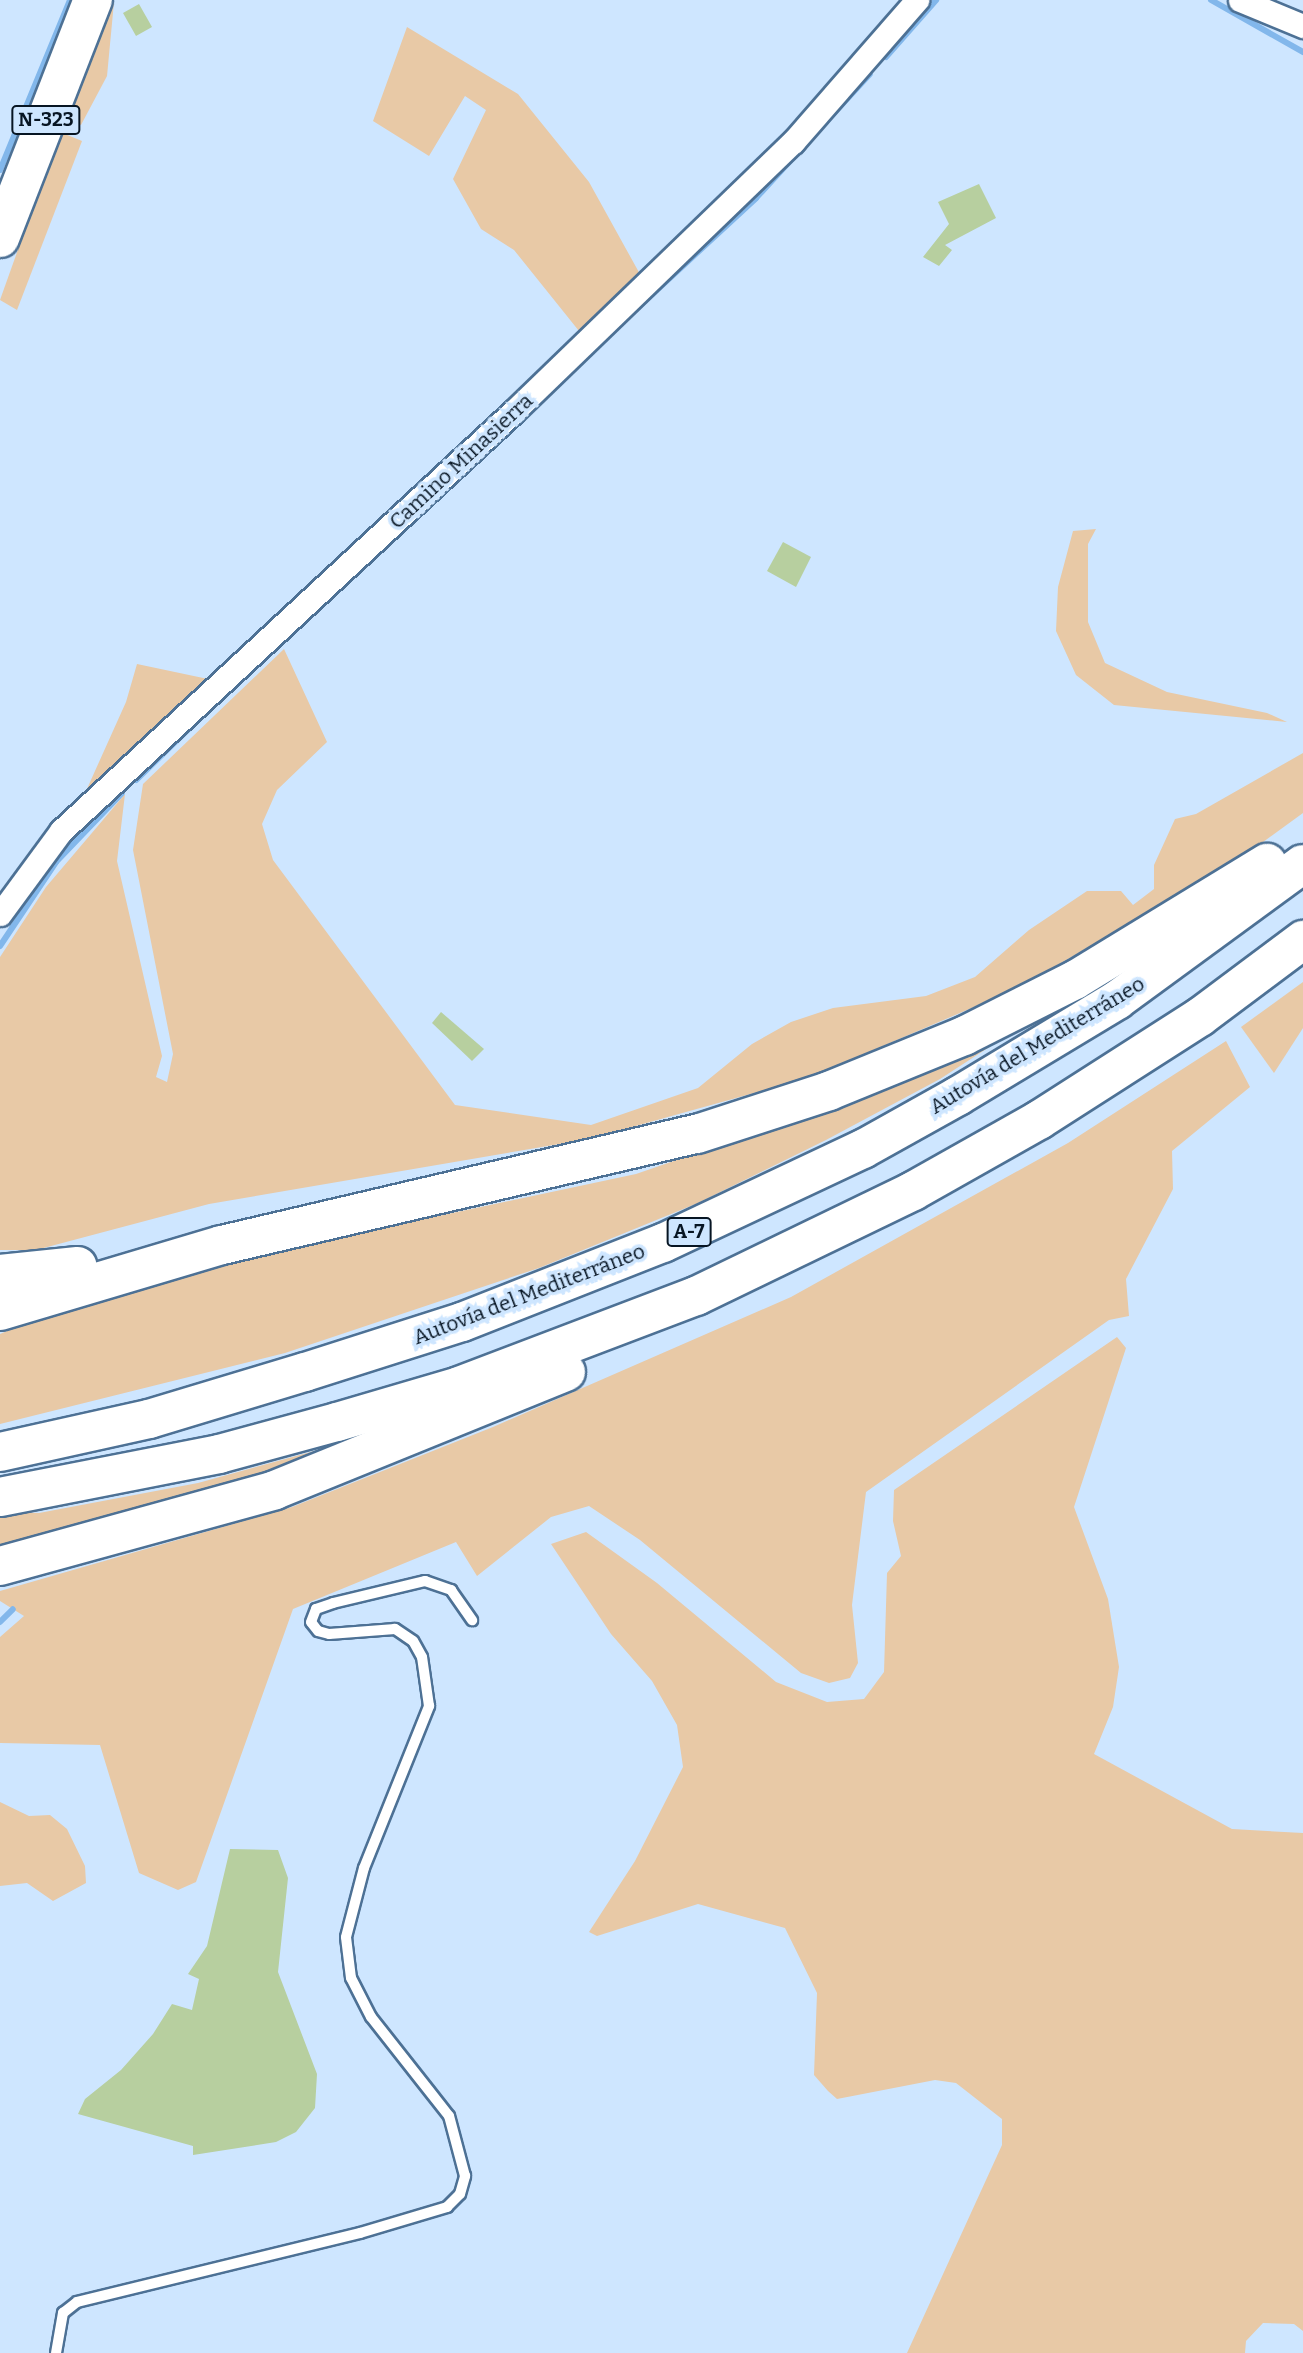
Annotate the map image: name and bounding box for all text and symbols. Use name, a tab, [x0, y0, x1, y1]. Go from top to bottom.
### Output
road number: N-323	[11, 104, 81, 136]
street label: Camino Minasierra	[384, 388, 538, 534]
street label: Autovía del Mediterráneo	[925, 971, 1149, 1119]
road number: A-7	[666, 1216, 712, 1248]
street label: Autovía del Mediterráneo	[409, 1238, 649, 1350]

